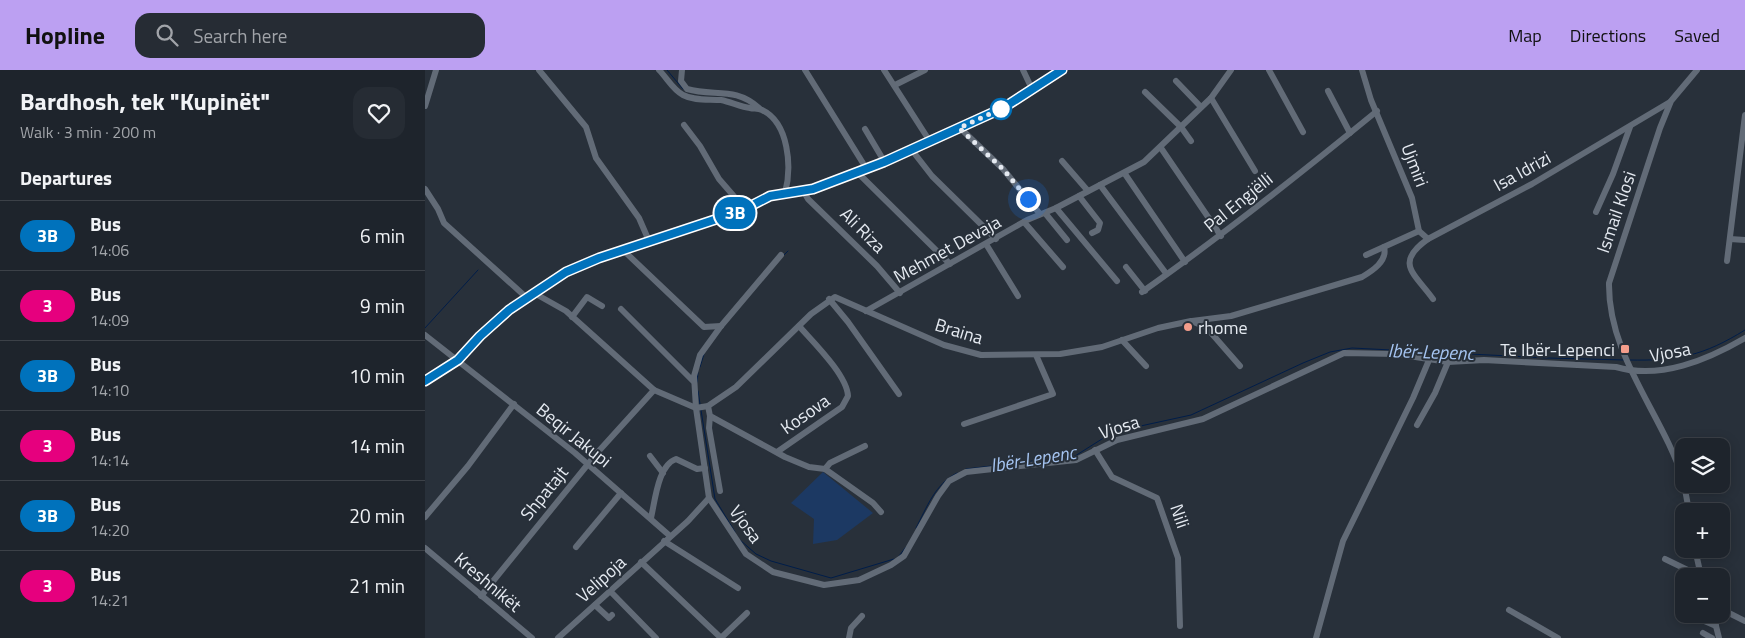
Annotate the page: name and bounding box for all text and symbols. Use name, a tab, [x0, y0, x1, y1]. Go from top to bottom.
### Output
search box	[135, 13, 485, 58]
text: Hopline	[25, 17, 105, 53]
icon: search	[153, 21, 181, 49]
text: Search here	[193, 21, 287, 50]
text: Map	[1508, 22, 1542, 49]
text: Directions	[1570, 22, 1646, 49]
text: Saved	[1674, 22, 1720, 49]
text: Bardhosh, tek "Kupinët"	[20, 83, 270, 119]
button: heart	[353, 87, 405, 139]
unlabelled marker	[990, 98, 1012, 120]
text: Walk · 3 min · 200 m	[20, 120, 156, 144]
street label: Ujmiri	[1394, 139, 1436, 191]
street label: Isa Idrizi	[1488, 144, 1556, 198]
text: Departures	[20, 163, 112, 192]
street label: Pal Engjëlli	[1198, 166, 1278, 238]
street label: Ismail Klosi	[1589, 167, 1643, 257]
your location	[1016, 187, 1041, 212]
line badge: 3B	[713, 197, 757, 229]
text: 3B	[724, 199, 746, 226]
street label: Ali Riza	[834, 201, 892, 259]
street label: Mehmet Devaja	[888, 208, 1006, 290]
text: Bus	[90, 209, 121, 238]
text: 6 min	[360, 221, 405, 250]
text: 3B	[37, 222, 58, 249]
text: 14:06	[90, 238, 129, 262]
text: Bus	[90, 279, 121, 308]
text: 9 min	[360, 291, 405, 320]
text: 3	[42, 292, 53, 319]
text: 14:09	[90, 308, 129, 332]
street label: Braina	[932, 311, 986, 351]
place label: rhome	[1198, 314, 1248, 341]
marker: rhome	[1182, 321, 1194, 333]
water label: Ibër-Lepenc	[1387, 335, 1477, 367]
street label: Vjosa	[1647, 335, 1693, 369]
place label: Te Ibër-Lepenci	[1500, 336, 1615, 363]
marker: Te Ibër-Lepenci	[1619, 343, 1631, 355]
text: Bus	[90, 349, 121, 378]
text: 10 min	[349, 361, 405, 390]
text: 3B	[37, 362, 58, 389]
text: 14:10	[90, 378, 129, 402]
street label: Kosova	[775, 387, 835, 441]
street label: Beqir Jakupi	[531, 396, 617, 474]
street label: Vjosa	[1095, 408, 1143, 446]
text: Bus	[90, 419, 121, 448]
text: 14 min	[349, 431, 405, 460]
text: 3	[42, 432, 53, 459]
water label: Ibër-Lepenc	[988, 437, 1080, 479]
map controls	[1675, 438, 1730, 623]
button: layers	[1675, 438, 1730, 493]
text: 14:14	[90, 448, 129, 472]
street label: Shpatajt	[514, 459, 575, 526]
text: Bus	[90, 489, 121, 518]
street label: Vjosa	[723, 499, 769, 549]
street label: Nili	[1163, 500, 1197, 532]
text: 20 min	[349, 501, 405, 530]
text: 3B	[37, 502, 58, 529]
button: +	[1675, 503, 1730, 558]
text: 14:20	[90, 518, 129, 542]
street label: Kreshnikët	[448, 546, 528, 619]
street label: Velipoja	[570, 549, 632, 609]
text: Bus	[90, 559, 121, 588]
button: −	[1675, 568, 1730, 623]
text: 21 min	[349, 571, 405, 600]
text: 3	[42, 572, 53, 599]
text: 14:21	[90, 588, 129, 612]

